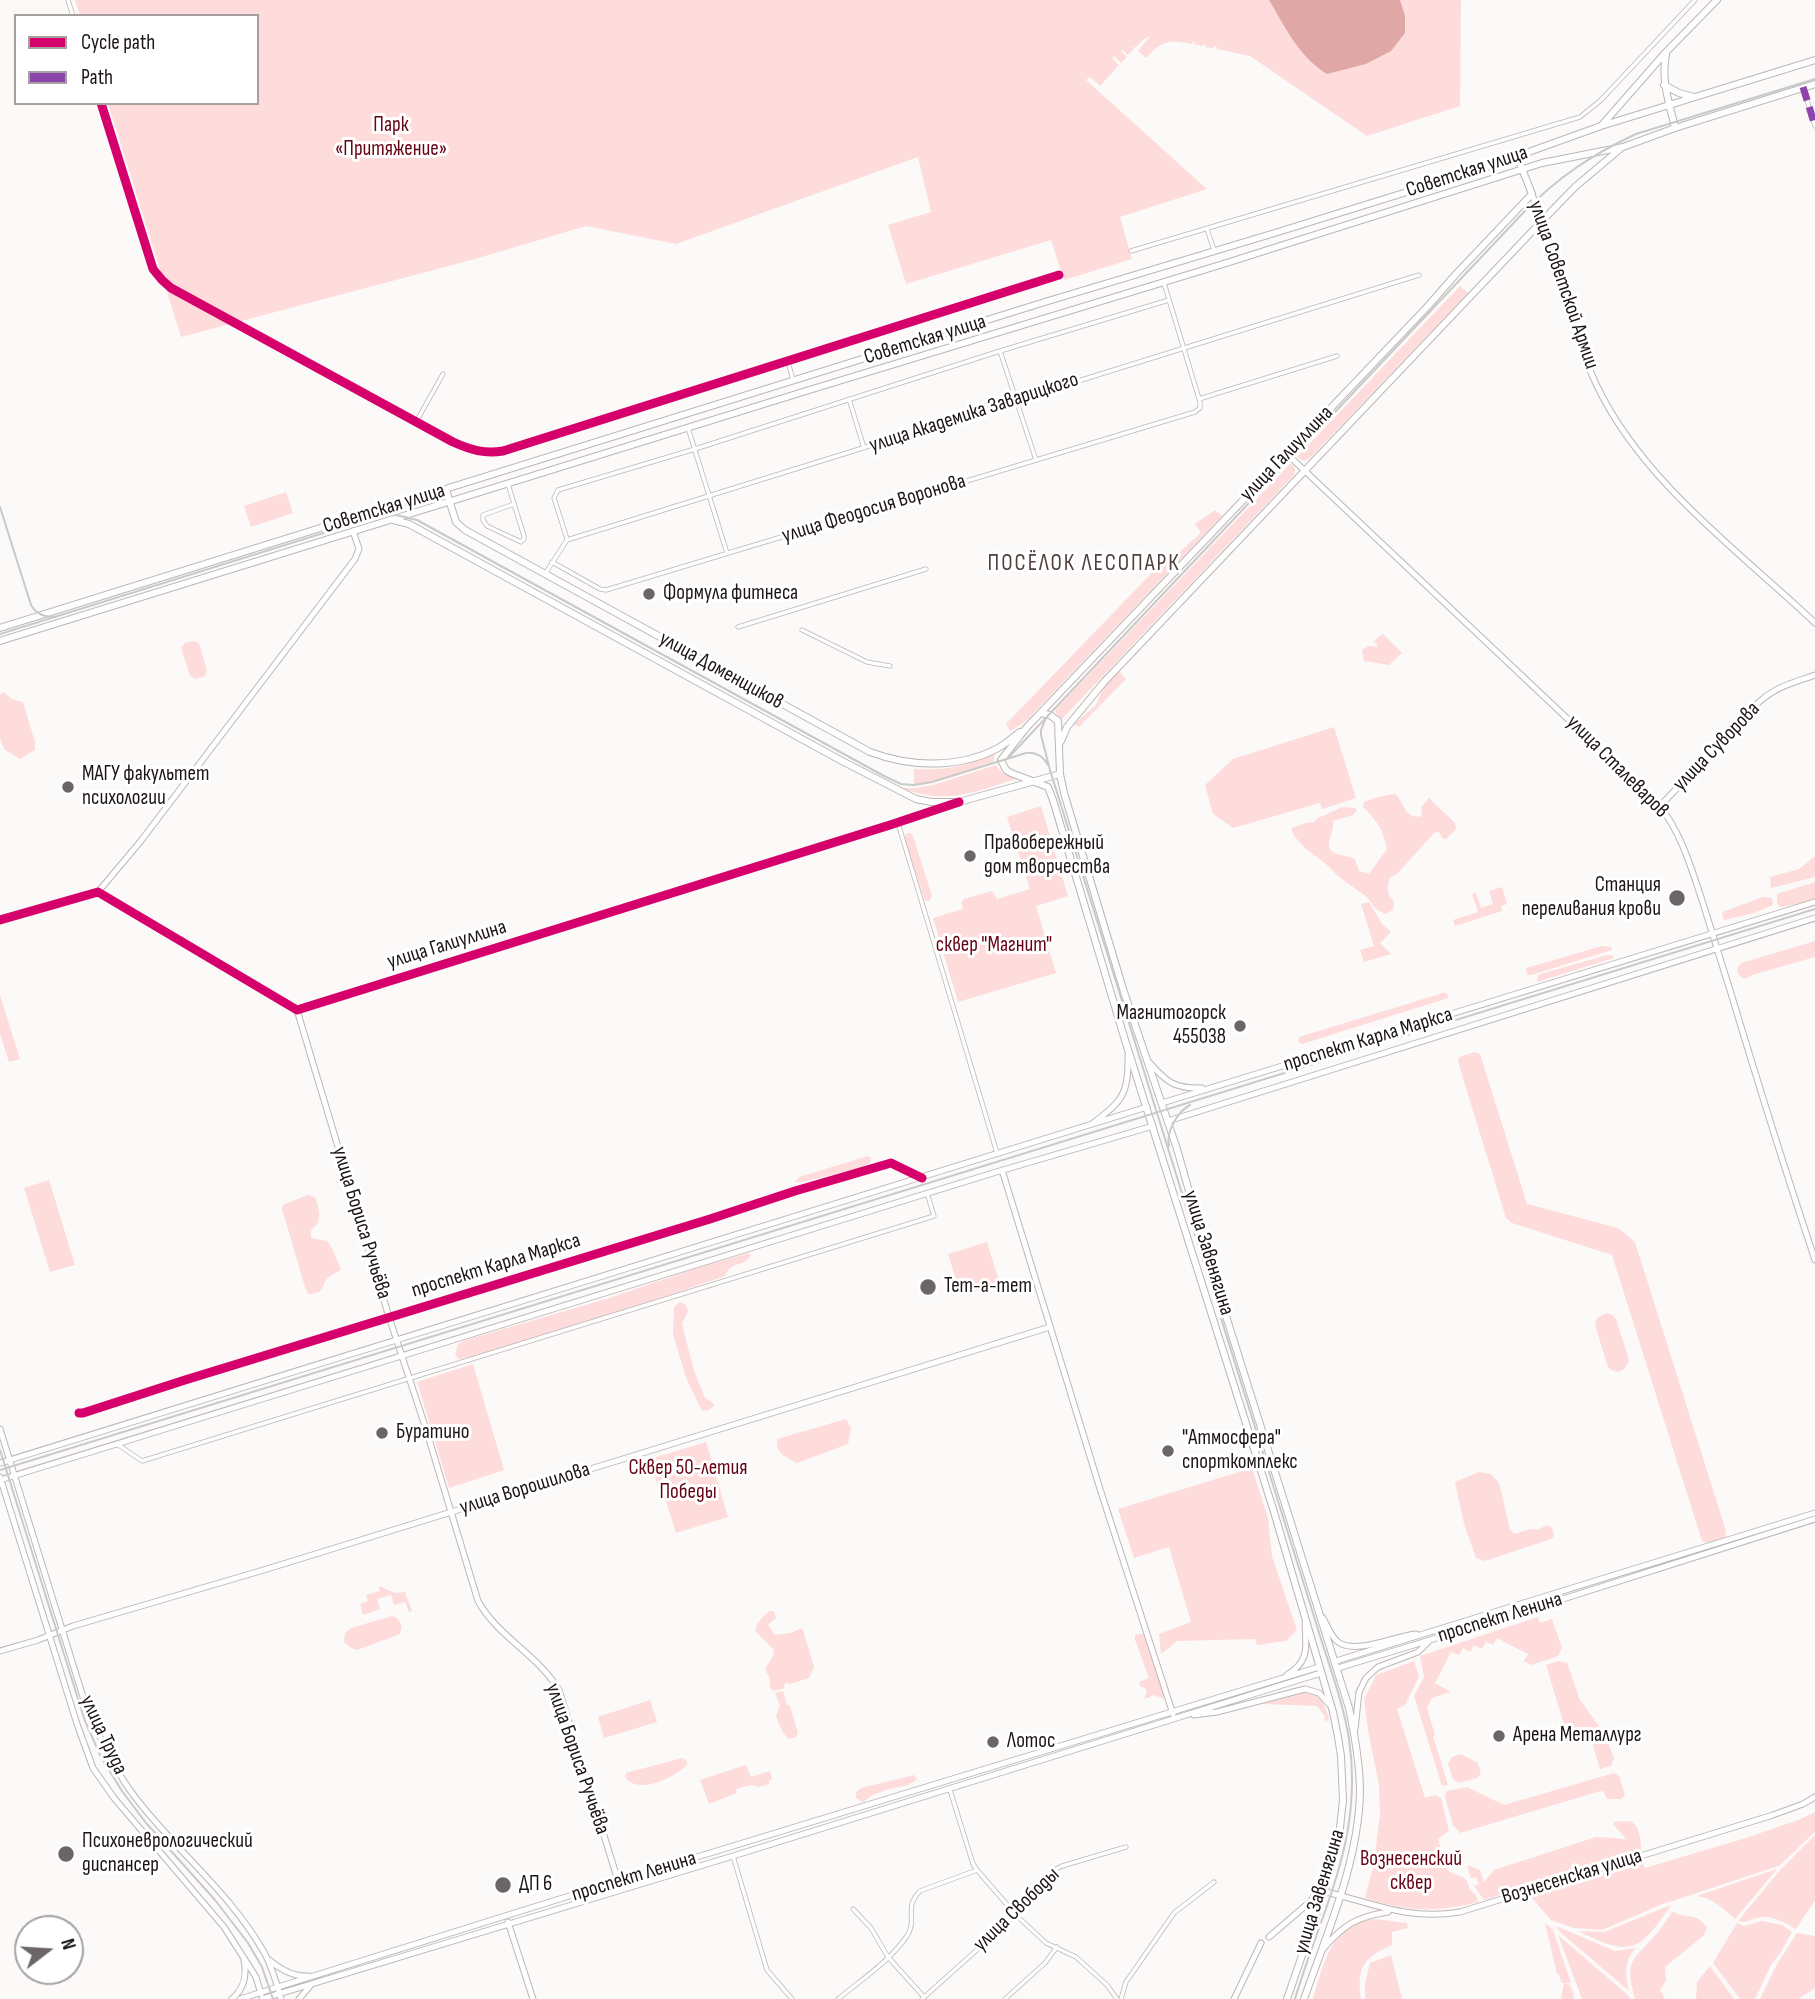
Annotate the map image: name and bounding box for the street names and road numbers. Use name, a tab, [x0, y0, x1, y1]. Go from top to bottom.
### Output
street label: Советская улица	[1403, 141, 1531, 203]
street label: улица Советской Армии	[1522, 197, 1604, 373]
street label: Советская улица	[861, 309, 989, 371]
street label: улица Академика Заварицкого	[866, 367, 1082, 459]
street label: улица Галиуллина	[1235, 401, 1339, 507]
street label: улица Феодосия Воронова	[779, 469, 969, 549]
street label: Советская улица	[320, 478, 448, 540]
street label: улица Доменщиков	[655, 627, 787, 715]
street label: улица Суворова	[1668, 697, 1766, 797]
street label: улица Сталеваров	[1560, 710, 1674, 824]
street label: улица Галиуллина	[384, 915, 510, 975]
street label: проспект Карла Маркса	[1280, 1002, 1456, 1078]
street label: улица Бориса Ручьёва	[326, 1144, 396, 1302]
street label: улица Завенягина	[1177, 1188, 1239, 1318]
street label: проспект Карла Маркса	[408, 1228, 584, 1304]
street label: улица Ворошилова	[457, 1457, 593, 1521]
street label: проспект Ленина	[1435, 1587, 1565, 1649]
street label: улица Бориса Ручьёва	[539, 1680, 615, 1838]
street label: улица Труда	[74, 1691, 132, 1779]
street label: улица Завенягина	[1289, 1827, 1351, 1957]
street label: Вознесенская улица	[1499, 1844, 1645, 1910]
street label: проспект Ленина	[569, 1846, 699, 1908]
street label: улица Свободы	[969, 1863, 1065, 1957]

